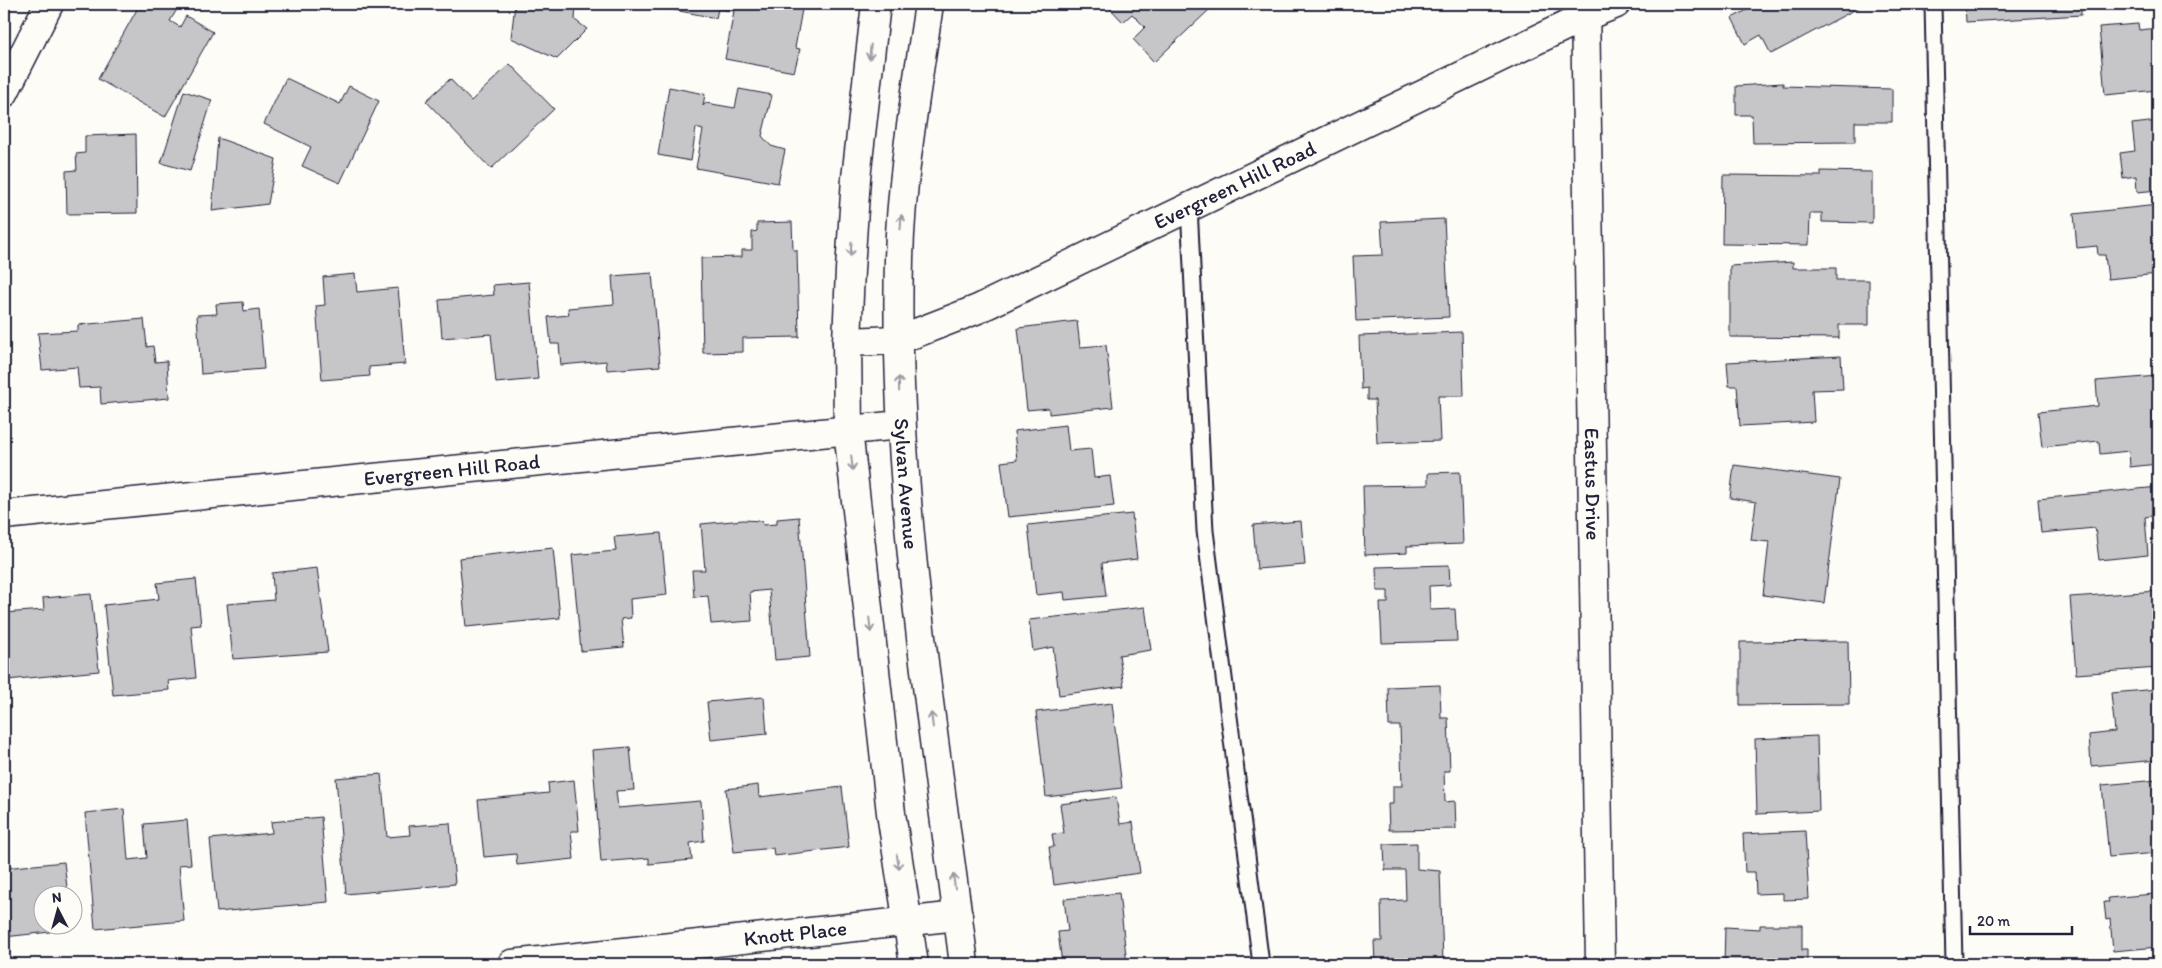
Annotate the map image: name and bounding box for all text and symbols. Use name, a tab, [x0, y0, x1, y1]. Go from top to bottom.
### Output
one-way arrow	[865, 44, 875, 60]
street label: Evergreen Hill Road	[1150, 135, 1320, 234]
one-way arrow	[896, 214, 906, 230]
one-way arrow	[847, 240, 856, 256]
one-way arrow	[894, 377, 904, 393]
street label: Sylvan Avenue	[889, 418, 924, 551]
street label: Eastus Drive	[1580, 427, 1606, 541]
street label: Evergreen Hill Road	[363, 448, 541, 491]
one-way arrow	[847, 455, 857, 471]
one-way arrow	[865, 617, 875, 633]
one-way arrow	[927, 712, 937, 728]
one-way arrow	[894, 853, 904, 869]
one-way arrow	[948, 874, 958, 890]
north arrow	[32, 886, 82, 936]
text: N	[51, 889, 62, 907]
scale bar	[1970, 903, 2072, 935]
text: 20 m	[1977, 912, 2011, 930]
street label: Knott Place	[742, 915, 848, 951]

